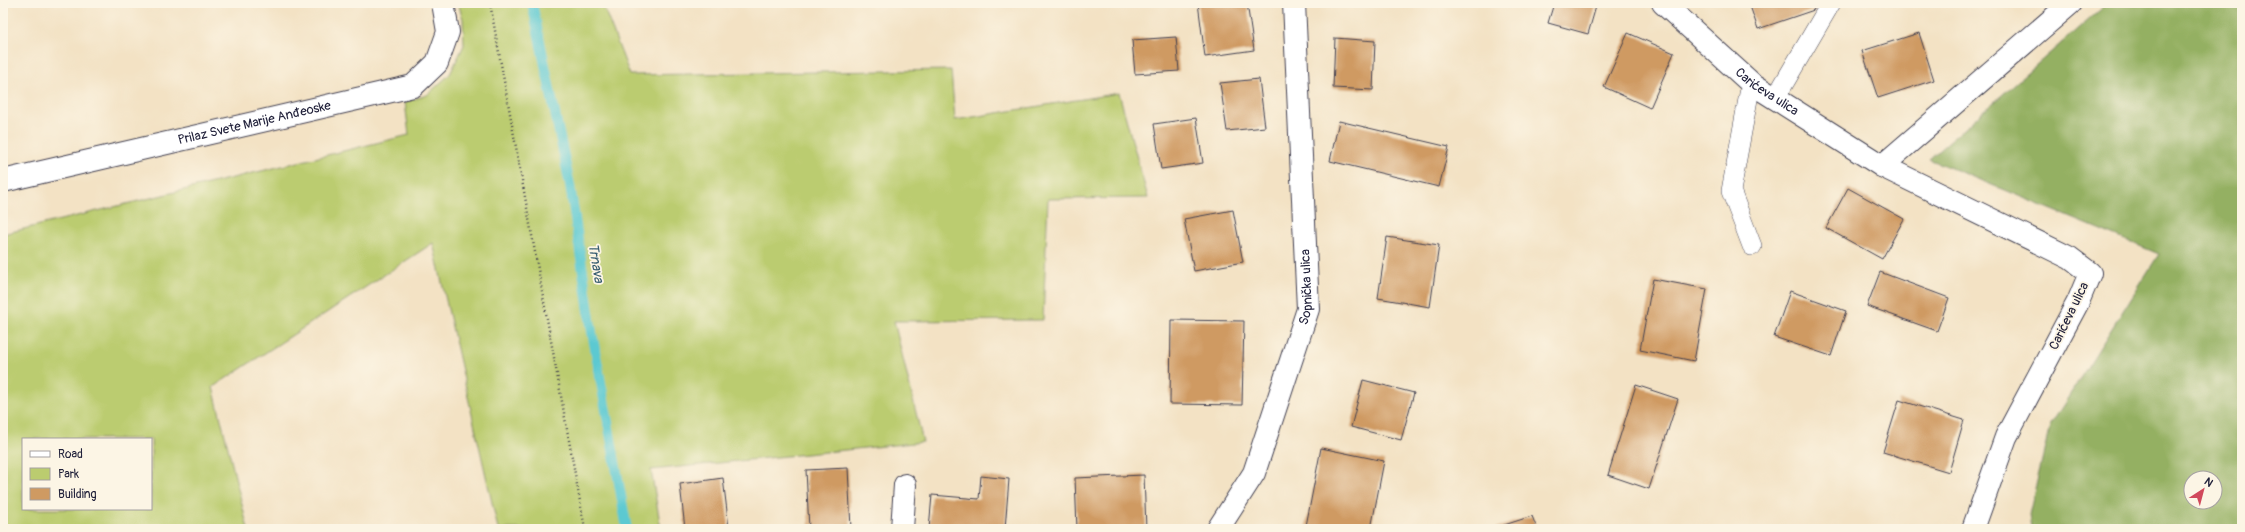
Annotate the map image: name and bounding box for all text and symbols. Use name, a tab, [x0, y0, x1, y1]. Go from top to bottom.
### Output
street label: Carićeva ulica	[1732, 64, 1802, 119]
street label: Prilaz Svete Marije Anđeoske	[176, 97, 333, 148]
water label: Trnava	[585, 242, 608, 285]
street label: Sopnička ulica	[1295, 249, 1316, 327]
street label: Carićeva ulica	[2046, 279, 2092, 353]
legend	[22, 438, 152, 510]
text: Road	[58, 447, 83, 462]
text: Park	[58, 467, 79, 482]
north arrow	[2183, 470, 2223, 510]
text: N	[2202, 475, 2216, 490]
text: Building	[58, 487, 97, 502]

